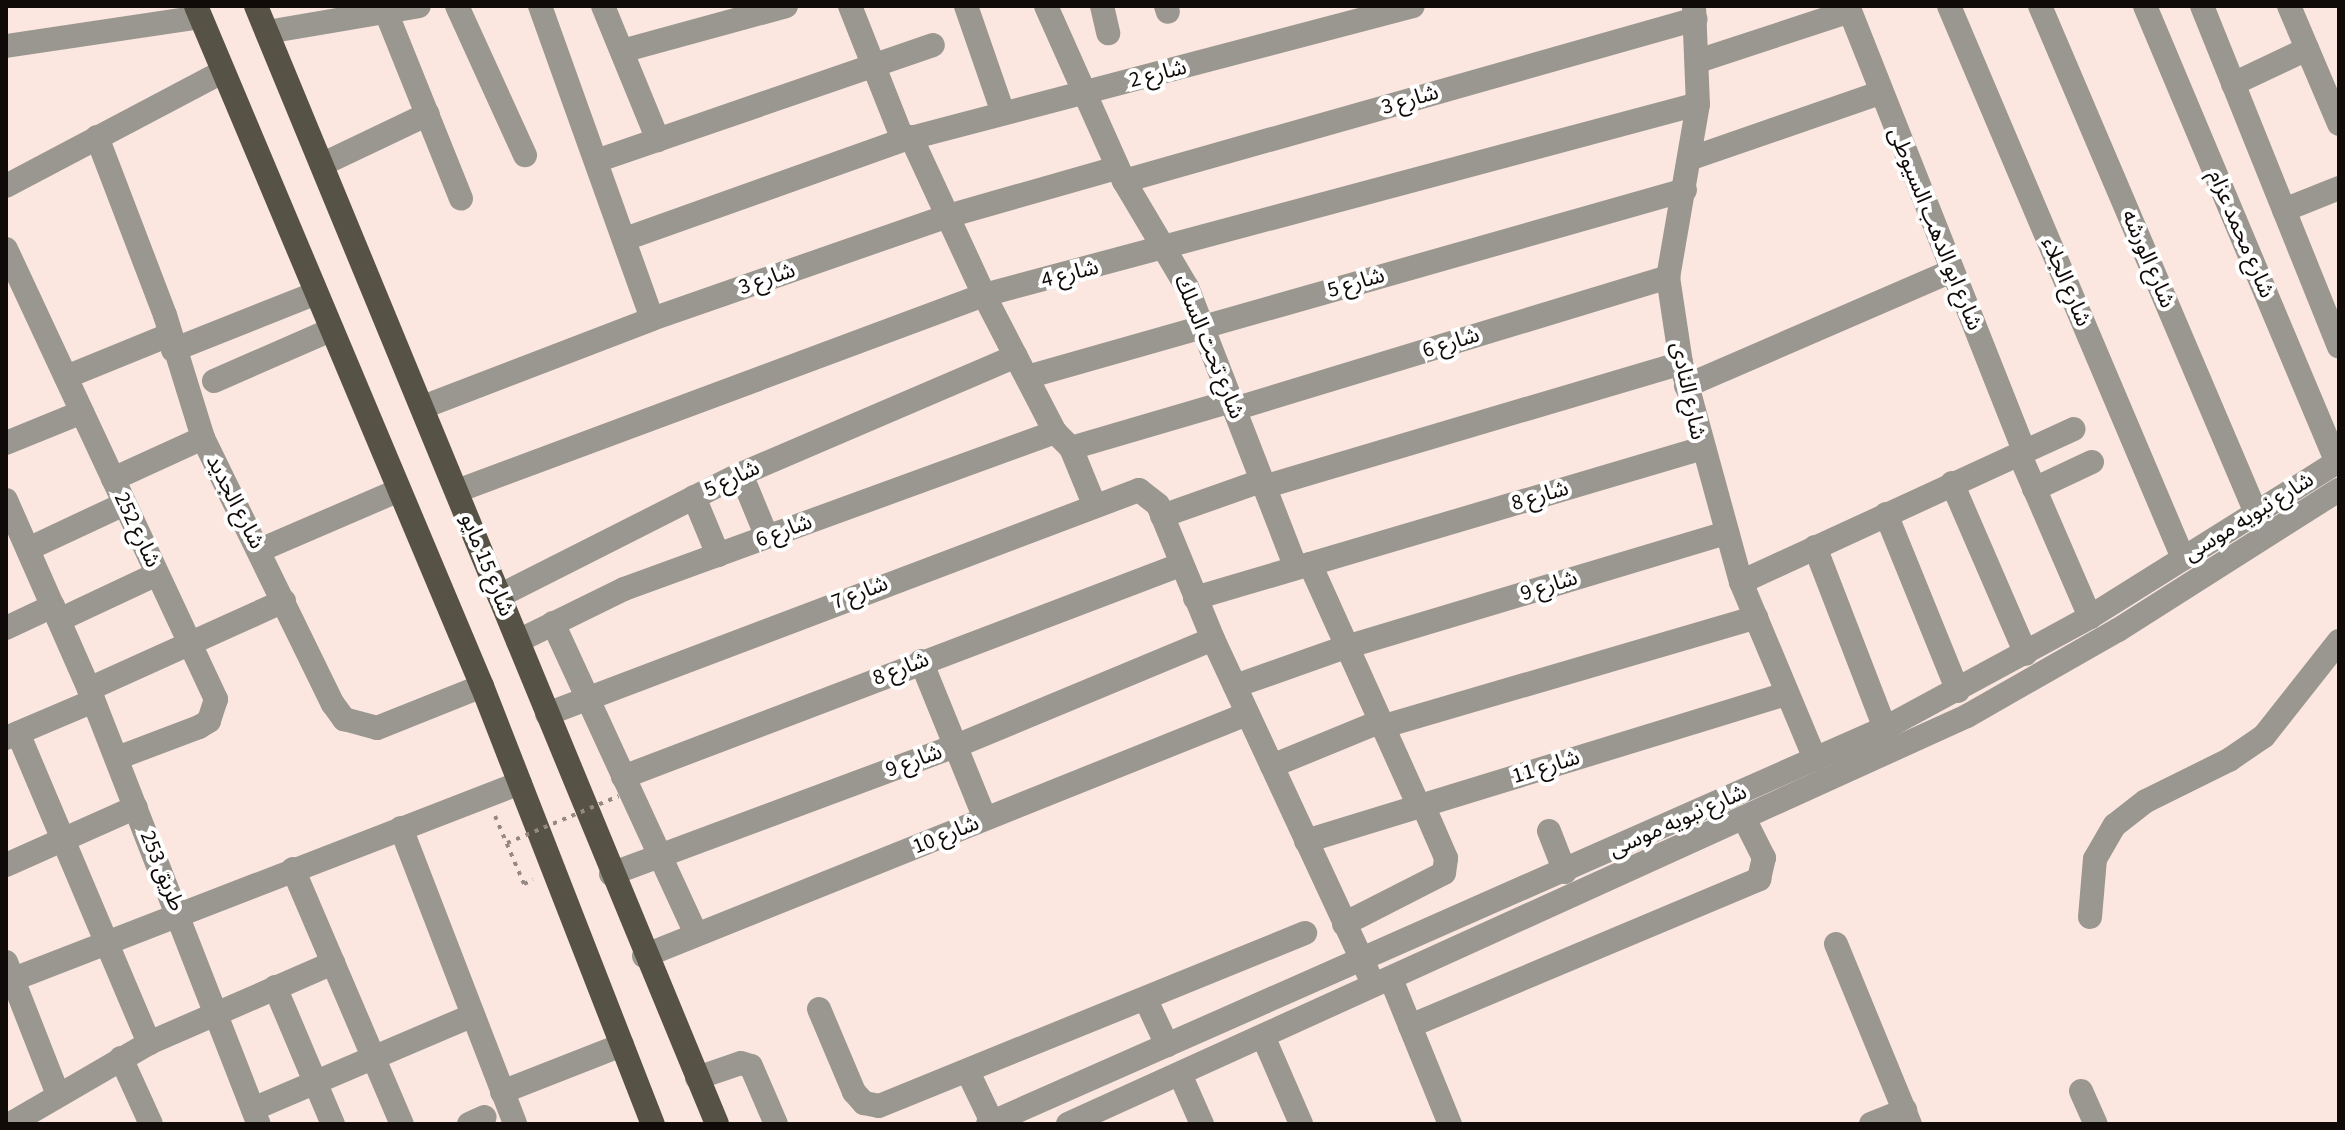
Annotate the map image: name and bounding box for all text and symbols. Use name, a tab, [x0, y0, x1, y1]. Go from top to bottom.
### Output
street label: شارع 2	[1127, 54, 1189, 94]
street label: شارع 3	[1378, 79, 1442, 121]
street label: شارع ابو الدهب السيوطى	[1882, 124, 1988, 334]
street label: شارع محمد عزام	[2202, 166, 2280, 302]
street label: شارع الورشه	[2116, 206, 2180, 312]
street label: شارع الجلاء	[2035, 233, 2097, 331]
street label: شارع 4	[1039, 254, 1101, 294]
street label: شارع 3	[735, 257, 799, 301]
street label: شارع 5	[1324, 262, 1388, 304]
street label: شارع تحت السلك	[1168, 271, 1250, 423]
street label: شارع 6	[1419, 322, 1483, 364]
street label: شارع النادى	[1665, 340, 1711, 442]
street label: شارع الجديد	[200, 450, 270, 554]
street label: شارع 5	[700, 455, 764, 503]
street label: شارع نبويه موسى	[2179, 467, 2319, 567]
street label: شارع 8	[1508, 475, 1572, 517]
street label: شارع 252	[108, 488, 166, 572]
street label: شارع 6	[752, 509, 816, 553]
street label: شارع 15 مايو	[454, 510, 520, 620]
street label: شارع 9	[1517, 565, 1581, 607]
street label: شارع 7	[828, 570, 892, 616]
street label: شارع 8	[869, 646, 933, 692]
street label: شارع 9	[882, 739, 946, 783]
street label: شارع 11	[1509, 744, 1583, 790]
street label: شارع نبويه موسى	[1605, 779, 1751, 863]
street label: شارع 10	[909, 810, 983, 860]
street label: طريق 253	[134, 827, 190, 915]

